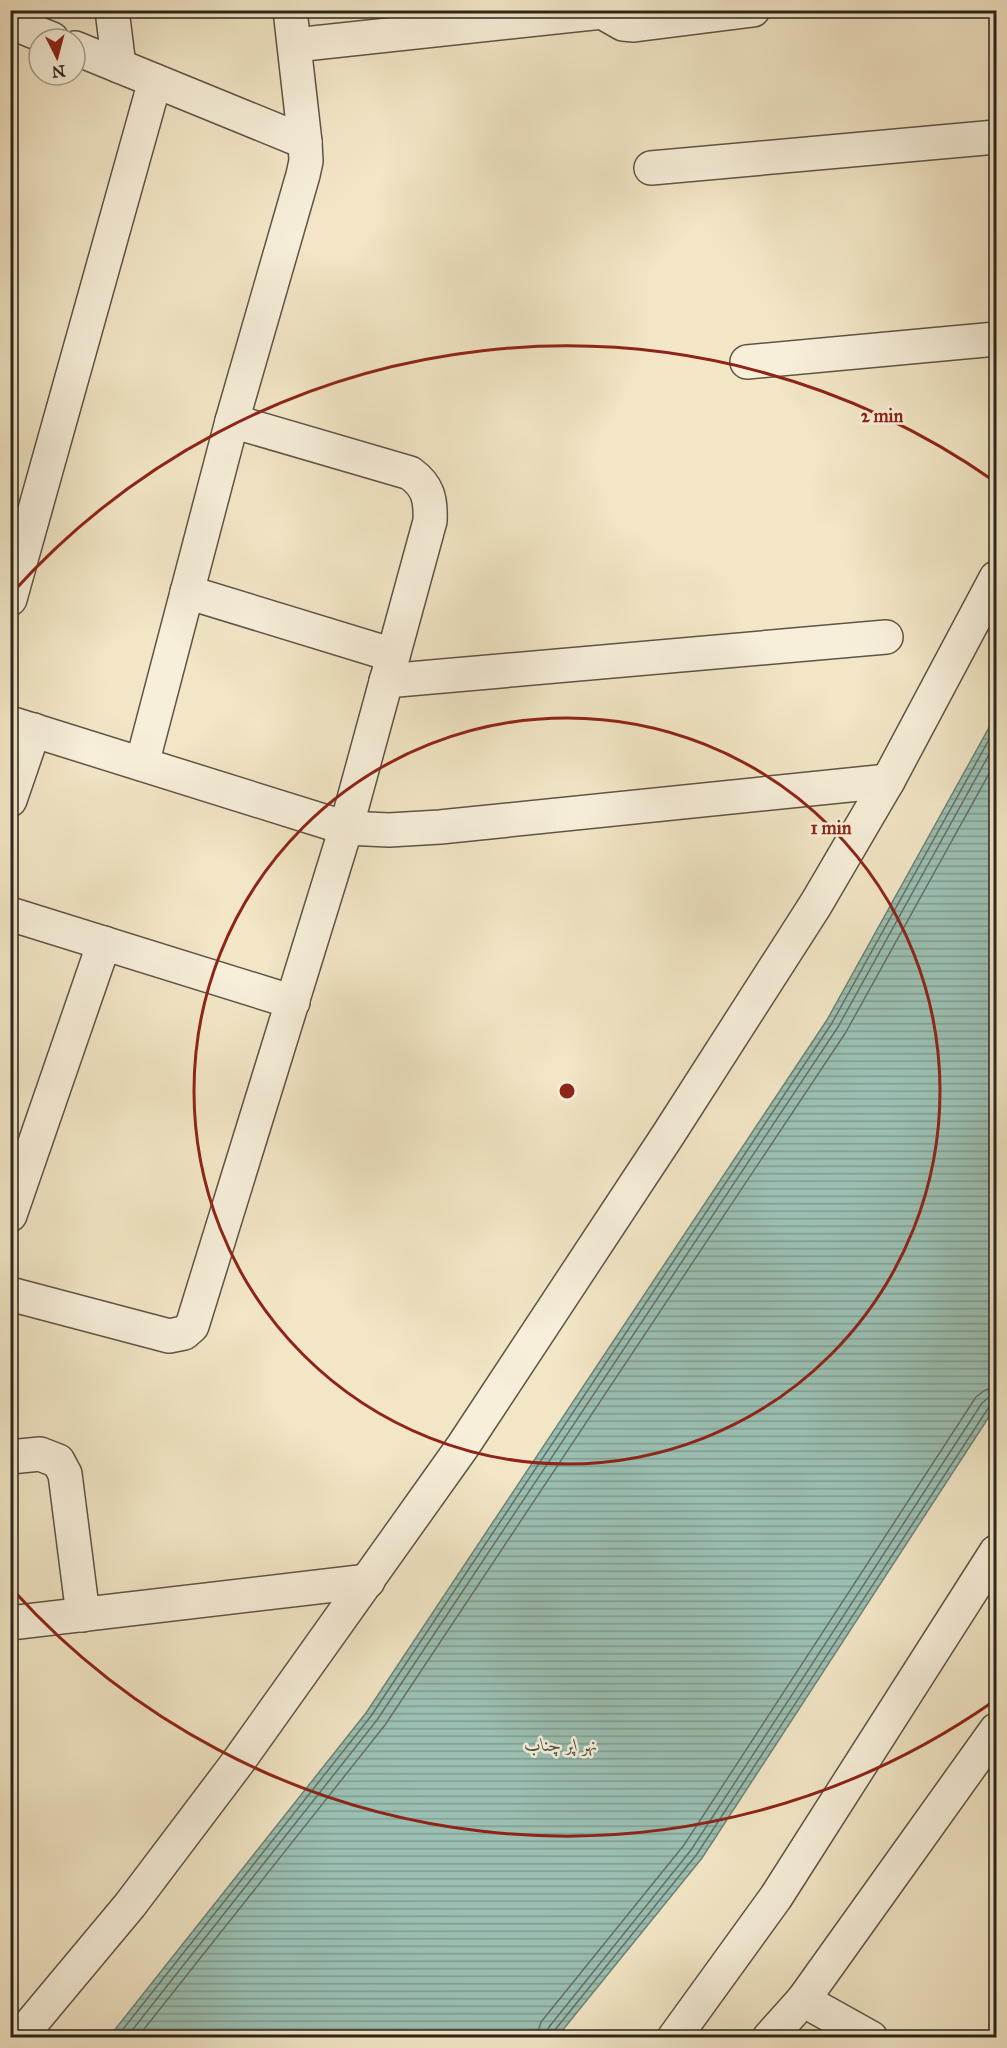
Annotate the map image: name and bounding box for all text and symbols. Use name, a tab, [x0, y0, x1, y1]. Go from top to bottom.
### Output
north arrow	[27, 27, 87, 87]
text: N	[50, 61, 66, 82]
text: 2 min	[861, 405, 904, 427]
text: 1 min	[811, 817, 852, 839]
centre of rings	[557, 1081, 577, 1101]
water label: نہر اپر چناب	[524, 1734, 598, 1757]

